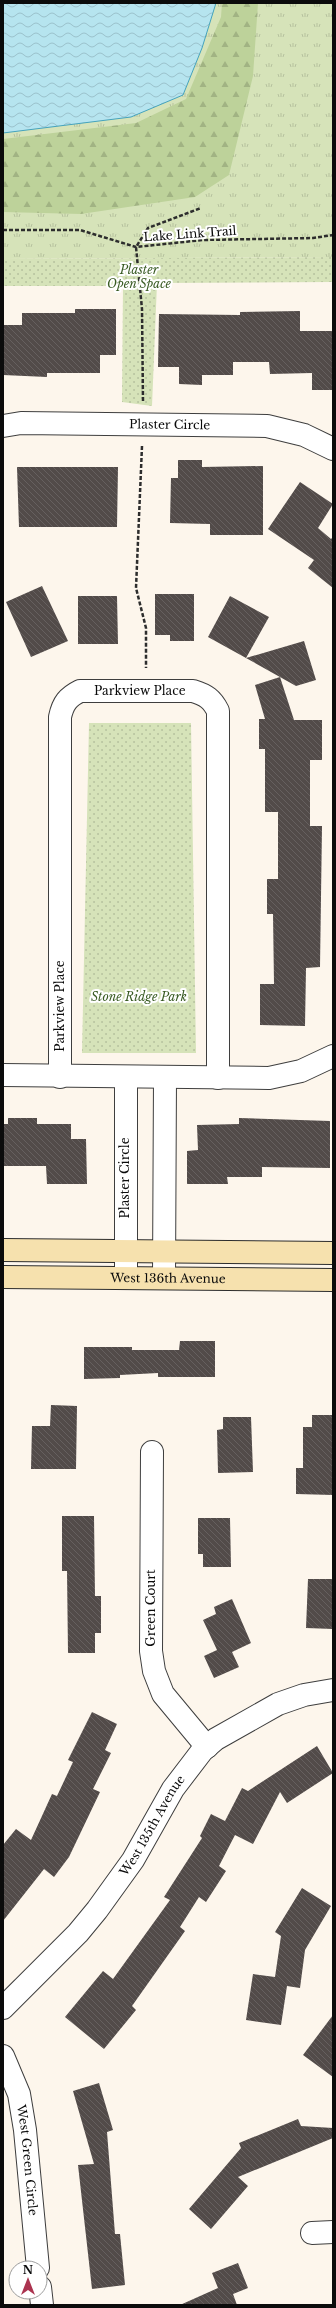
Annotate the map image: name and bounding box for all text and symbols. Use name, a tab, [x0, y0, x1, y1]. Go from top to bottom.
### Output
street label: Lake Link Trail	[143, 223, 237, 244]
park label: Plaster Open Space	[107, 262, 171, 291]
street label: Plaster Circle	[129, 416, 211, 432]
street label: Parkview Place	[94, 683, 186, 698]
street label: Parkview Place	[52, 960, 67, 1052]
park label: Stone Ridge Park	[91, 989, 187, 1004]
street label: Plaster Circle	[117, 1137, 132, 1219]
street label: West 136th Avenue	[109, 1270, 226, 1286]
street label: Green Court	[143, 1569, 158, 1647]
street label: West 135th Avenue	[115, 1772, 188, 1879]
street label: West Green Circle	[14, 2102, 41, 2216]
north arrow	[8, 2260, 48, 2300]
text: N	[23, 2263, 34, 2277]

